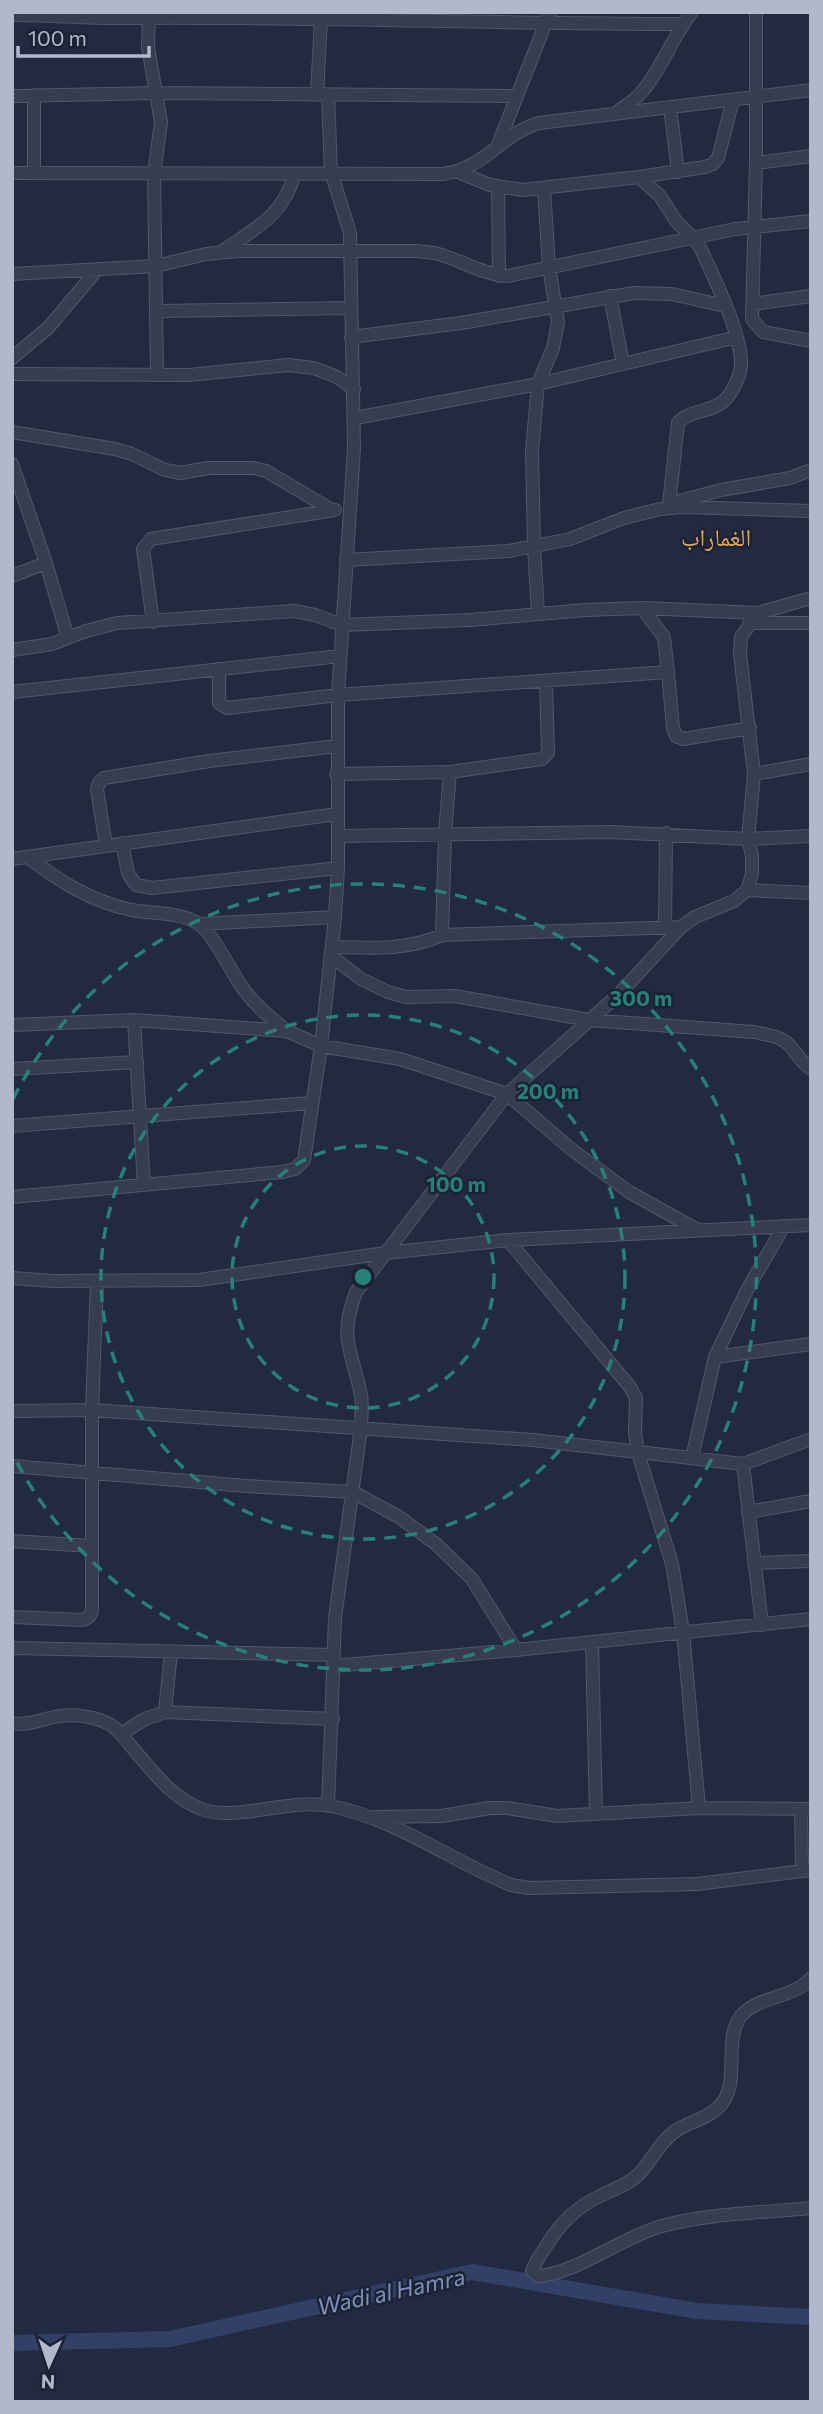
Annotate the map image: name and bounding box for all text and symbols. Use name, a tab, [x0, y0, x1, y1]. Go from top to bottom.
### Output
scale bar	[18, 14, 149, 58]
text: 100 m	[28, 25, 87, 50]
district label: الغماراب	[681, 522, 751, 551]
text: 300 m	[610, 985, 672, 1010]
text: 200 m	[517, 1078, 579, 1103]
text: 100 m	[426, 1171, 486, 1196]
centre of rings	[351, 1265, 375, 1289]
water label: Wadi al Hamra	[314, 2262, 468, 2320]
north arrow	[14, 2330, 84, 2400]
text: N	[40, 2371, 56, 2394]

